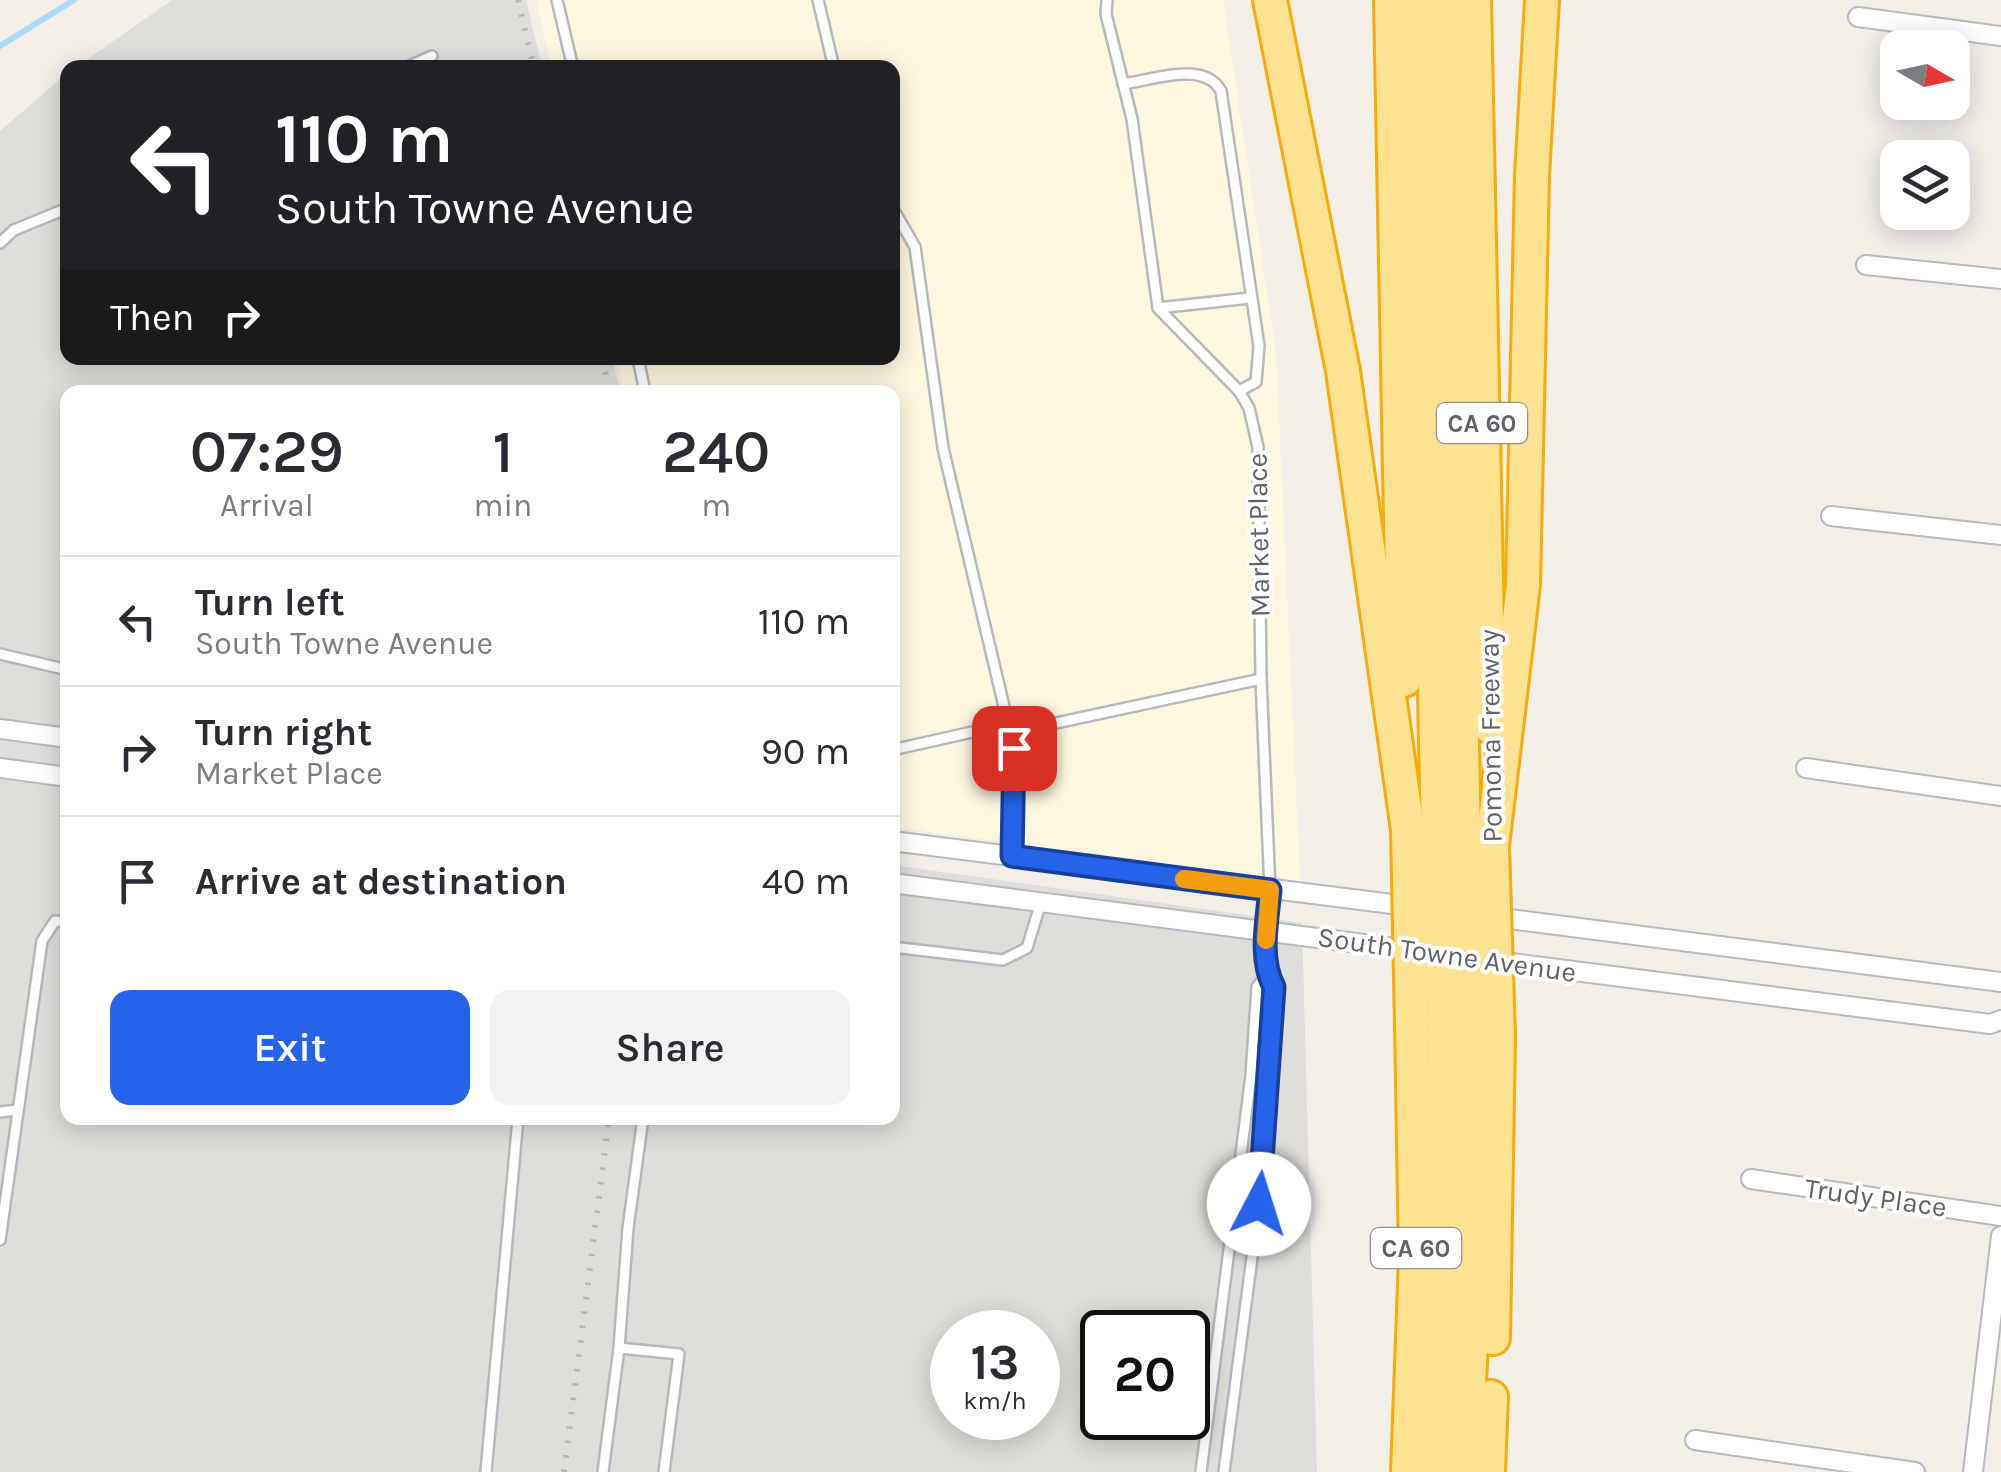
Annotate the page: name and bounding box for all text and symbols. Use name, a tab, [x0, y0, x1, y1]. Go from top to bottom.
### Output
north arrow	[1880, 30, 1970, 120]
map controls	[1880, 30, 1970, 230]
text: 110 m	[275, 98, 453, 180]
icon: left	[110, 100, 240, 230]
button: layers	[1880, 140, 1970, 230]
text: South Towne Avenue	[275, 182, 694, 234]
icon: right	[214, 290, 269, 345]
text: Then	[110, 295, 194, 340]
road number: CA 60	[1437, 403, 1527, 443]
text: 07:29	[190, 417, 344, 487]
text: 1	[492, 417, 513, 487]
text: 240	[662, 417, 770, 487]
street label: Market Place	[1241, 453, 1276, 617]
text: Arrival	[220, 487, 314, 524]
text: min	[474, 487, 532, 524]
text: m	[701, 487, 731, 524]
text: Turn left	[195, 580, 345, 625]
icon: left	[110, 594, 165, 649]
text: 110 m	[758, 599, 850, 644]
text: South Towne Avenue	[195, 625, 493, 662]
street label: Pomona Freeway	[1472, 629, 1509, 843]
pin	[972, 706, 1057, 791]
text: Turn right	[195, 710, 372, 755]
icon: arrive	[987, 721, 1042, 776]
icon: right	[110, 724, 165, 779]
text: 90 m	[761, 729, 850, 774]
text: Market Place	[195, 755, 383, 792]
icon: arrive	[110, 854, 165, 909]
text: Arrive at destination	[195, 859, 567, 904]
text: 40 m	[762, 859, 850, 904]
street label: South Towne Avenue	[1316, 920, 1578, 989]
button: Exit	[110, 990, 470, 1105]
button: Share	[490, 990, 850, 1105]
position arrow	[1207, 1152, 1311, 1256]
street label: Trudy Place	[1803, 1171, 1949, 1224]
road number: CA 60	[1371, 1228, 1461, 1268]
speed limit sign: 20	[1080, 1310, 1210, 1440]
text: 13	[971, 1333, 1019, 1392]
text: km/h	[963, 1386, 1027, 1415]

